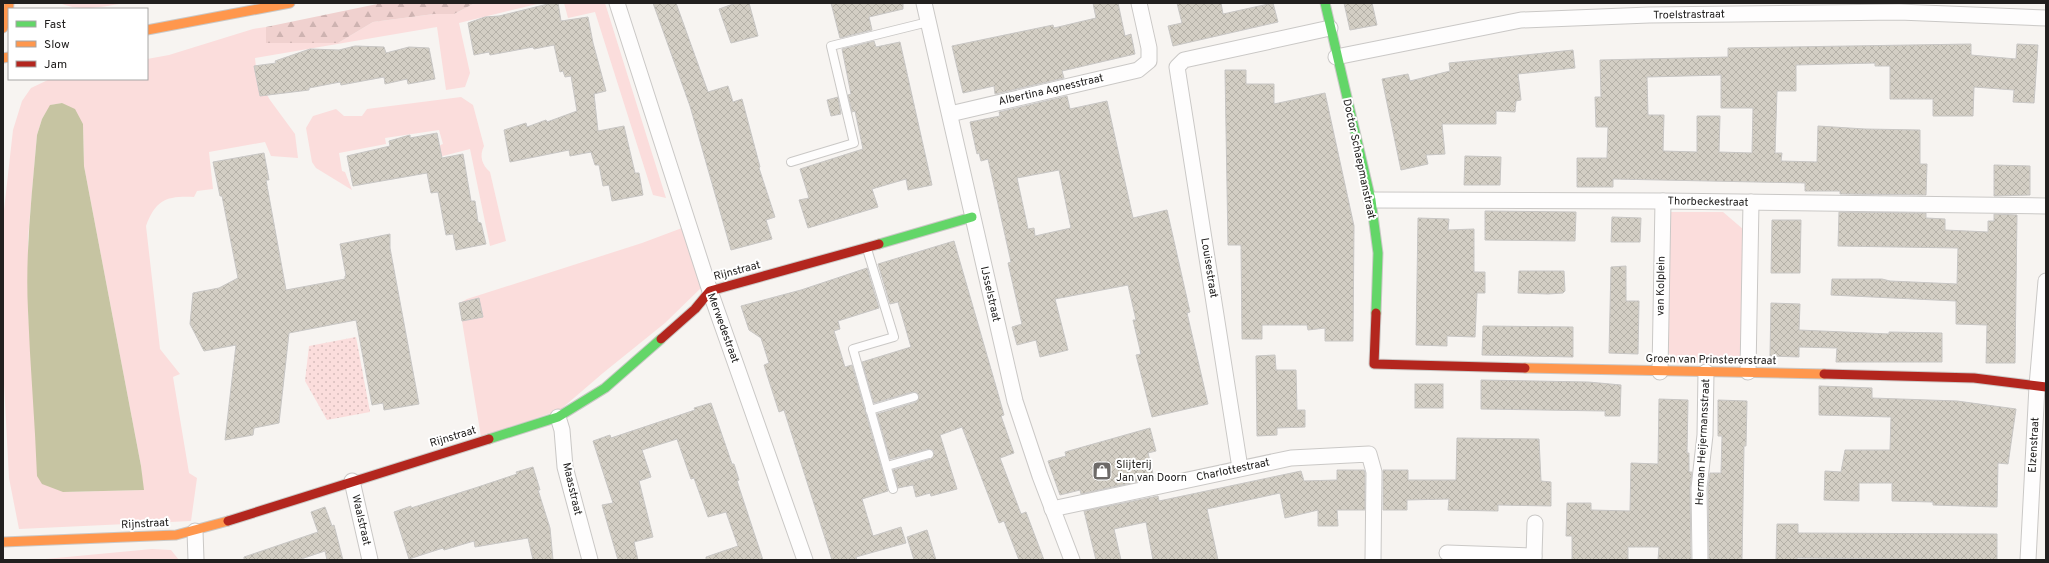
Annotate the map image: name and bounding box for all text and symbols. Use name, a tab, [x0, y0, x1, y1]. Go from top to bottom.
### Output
street label: Troelstrastraat	[1653, 7, 1725, 23]
legend	[8, 8, 148, 80]
text: Fast	[44, 17, 66, 33]
text: Slow	[44, 37, 70, 53]
text: Jam	[44, 57, 67, 73]
street label: Albertina Agnesstraat	[997, 71, 1105, 109]
street label: Doctor Schaepmanstraat	[1339, 98, 1379, 220]
street label: Thorbeckestraat	[1667, 194, 1749, 210]
street label: Louisestraat	[1197, 237, 1221, 299]
street label: van Kolplein	[1653, 256, 1669, 316]
street label: Rijnstraat	[712, 258, 762, 284]
street label: IJsselstraat	[977, 265, 1003, 323]
street label: Merwedestraat	[704, 291, 742, 365]
street label: Groen van Prinstererstraat	[1646, 352, 1776, 368]
street label: Herman Heijermansstraat	[1693, 378, 1713, 506]
street label: Elzenstraat	[2026, 417, 2042, 473]
street label: Rijnstraat	[428, 423, 478, 451]
street label: Charlottestraat	[1195, 455, 1271, 485]
place label: Slijterij Jan van Doorn	[1116, 458, 1187, 485]
shop icon: Slijterij Jan van Doorn	[1091, 460, 1113, 482]
street label: Maasstraat	[559, 461, 585, 517]
street label: Waalstraat	[348, 493, 374, 547]
street label: Rijnstraat	[121, 516, 169, 532]

